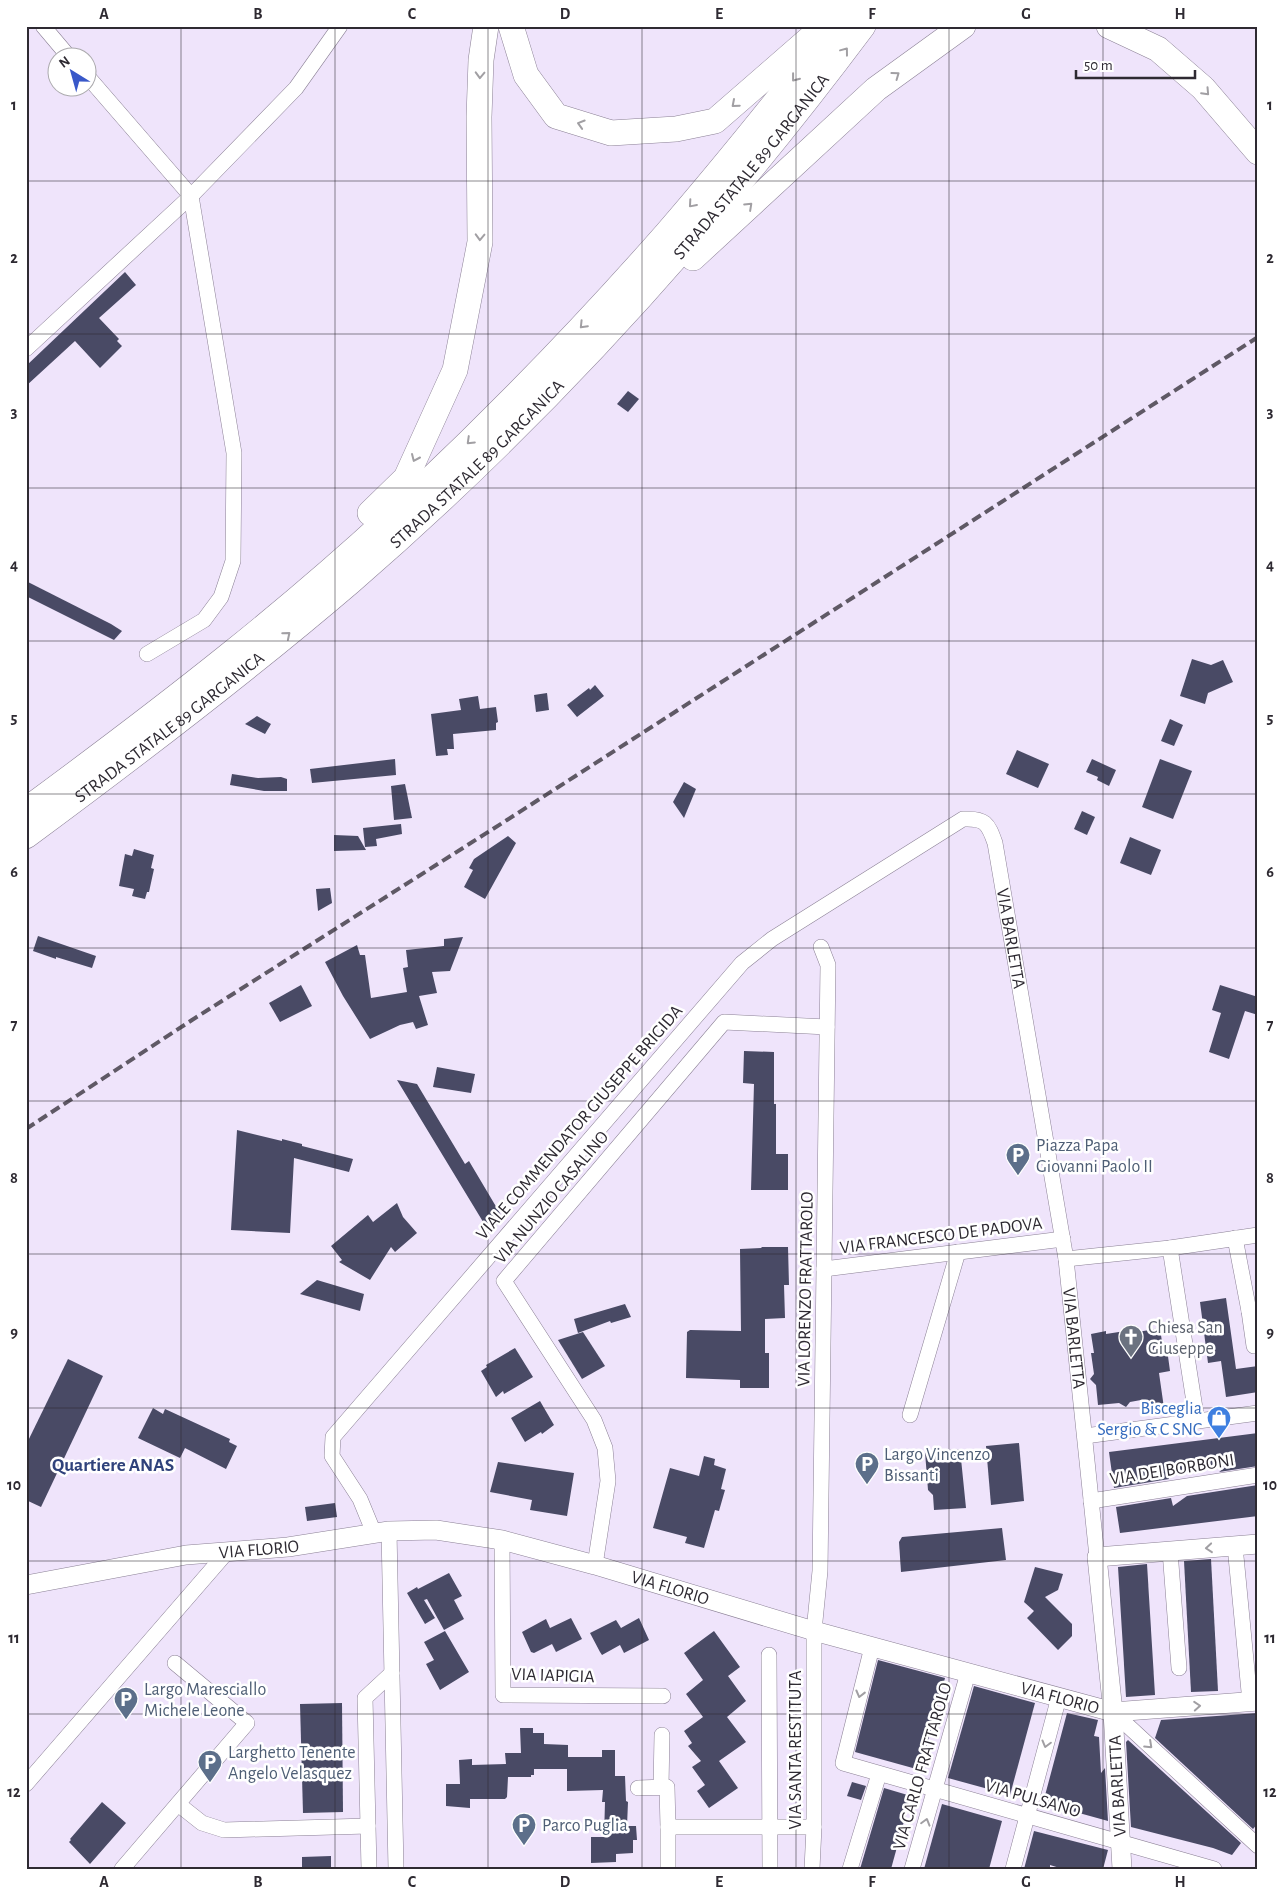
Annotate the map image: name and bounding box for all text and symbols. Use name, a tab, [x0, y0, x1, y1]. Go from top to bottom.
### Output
text: A	[99, 6, 109, 22]
text: B	[253, 6, 263, 22]
text: C	[408, 6, 417, 22]
text: D	[560, 6, 571, 22]
text: E	[715, 6, 723, 22]
text: F	[868, 6, 876, 22]
text: G	[1021, 6, 1031, 22]
text: H	[1174, 6, 1186, 22]
one-way arrow	[839, 47, 848, 57]
north arrow	[48, 48, 98, 98]
scale bar	[1076, 48, 1195, 80]
text: N	[57, 54, 73, 71]
text: 50 m	[1084, 58, 1113, 73]
one-way arrow	[475, 71, 486, 79]
street label: STRADA STATALE 89 GARGANICA	[670, 71, 833, 263]
one-way arrow	[792, 72, 800, 81]
one-way arrow	[891, 72, 900, 81]
one-way arrow	[1200, 86, 1209, 95]
text: 1	[11, 97, 17, 113]
text: 1	[1267, 97, 1273, 113]
one-way arrow	[731, 98, 740, 107]
one-way arrow	[577, 119, 586, 129]
one-way arrow	[688, 198, 697, 207]
one-way arrow	[744, 203, 753, 212]
one-way arrow	[475, 234, 485, 241]
text: 2	[10, 250, 18, 266]
text: 2	[1266, 250, 1274, 266]
one-way arrow	[580, 319, 589, 328]
street label: STRADA STATALE 89 GARGANICA	[387, 376, 568, 552]
text: 3	[11, 404, 18, 420]
text: 3	[1267, 404, 1274, 420]
one-way arrow	[467, 435, 476, 444]
one-way arrow	[410, 453, 421, 462]
text: 4	[10, 557, 18, 573]
text: 4	[1266, 557, 1274, 573]
one-way arrow	[281, 632, 290, 641]
street label: STRADA STATALE 89 GARGANICA	[72, 649, 268, 806]
text: 5	[11, 710, 18, 726]
text: 5	[1267, 710, 1274, 726]
text: 6	[10, 864, 18, 880]
text: 6	[1266, 864, 1274, 880]
street label: VIA BARLETTA	[993, 887, 1028, 991]
street label: VIALE COMMENDATOR GIUSEPPE BRIGIDA	[473, 1002, 687, 1243]
text: 7	[11, 1017, 18, 1033]
text: 7	[1267, 1017, 1274, 1033]
street label: VIA NUNZIO CASALINO	[491, 1128, 612, 1267]
place label: Piazza Papa Giovanni Paolo II	[1036, 1137, 1153, 1176]
parking icon: Piazza Papa Giovanni Paolo II	[1005, 1142, 1031, 1176]
text: 8	[10, 1170, 18, 1186]
text: 8	[1266, 1170, 1274, 1186]
street label: VIA LORENZO FRATTAROLO	[795, 1191, 817, 1387]
street label: VIA FRANCESCO DE PADOVA	[839, 1215, 1044, 1257]
street label: VIA BARLETTA	[1059, 1287, 1088, 1390]
place label: Chiesa San Giuseppe	[1148, 1319, 1223, 1358]
text: 9	[10, 1324, 18, 1340]
church icon: Chiesa San Giuseppe	[1118, 1324, 1144, 1358]
text: 9	[1266, 1324, 1274, 1340]
place label: Bisceglia Sergio & C SNC	[1097, 1400, 1202, 1439]
shop icon: Bisceglia Sergio & C SNC	[1206, 1405, 1232, 1439]
place label: Largo Vincenzo Bissanti	[884, 1446, 990, 1485]
parking icon: Largo Vincenzo Bissanti	[854, 1451, 880, 1485]
street label: VIA DEI BORBONI	[1109, 1451, 1236, 1489]
district label: Quartiere ANAS	[52, 1456, 174, 1475]
text: 10	[7, 1477, 21, 1493]
text: 10	[1263, 1477, 1277, 1493]
street label: VIA FLORIO	[218, 1537, 301, 1562]
one-way arrow	[1205, 1542, 1213, 1553]
street label: VIA FLORIO	[629, 1568, 711, 1609]
text: 11	[8, 1630, 20, 1646]
text: 11	[1264, 1630, 1276, 1646]
street label: VIA IAPIGIA	[511, 1666, 596, 1686]
street label: VIA SANTA RESTITUTA	[787, 1670, 805, 1830]
street label: VIA FLORIO	[1019, 1679, 1101, 1718]
place label: Largo Maresciallo Michele Leone	[144, 1681, 266, 1720]
street label: VIA CARLO FRATTAROLO	[890, 1681, 955, 1852]
parking icon: Largo Maresciallo Michele Leone	[113, 1686, 139, 1720]
one-way arrow	[855, 1690, 866, 1699]
one-way arrow	[1193, 1700, 1201, 1711]
street label: VIA BARLETTA	[1106, 1734, 1130, 1837]
one-way arrow	[1143, 1739, 1152, 1748]
one-way arrow	[1042, 1740, 1052, 1748]
place label: Larghetto Tenente Angelo Velasquez	[228, 1744, 356, 1783]
parking icon: Larghetto Tenente Angelo Velasquez	[197, 1749, 223, 1783]
street label: VIA PULSANO	[983, 1777, 1083, 1821]
text: 12	[7, 1784, 21, 1800]
text: 12	[1263, 1784, 1277, 1800]
parking icon: Parco Puglia	[511, 1812, 537, 1846]
place label: Parco Puglia	[542, 1817, 628, 1835]
one-way arrow	[920, 1818, 930, 1826]
text: A	[99, 1874, 109, 1890]
text: B	[253, 1874, 263, 1890]
text: C	[408, 1874, 417, 1890]
text: D	[560, 1874, 571, 1890]
text: E	[715, 1874, 723, 1890]
text: F	[868, 1874, 876, 1890]
text: G	[1021, 1874, 1031, 1890]
text: H	[1174, 1874, 1186, 1890]

